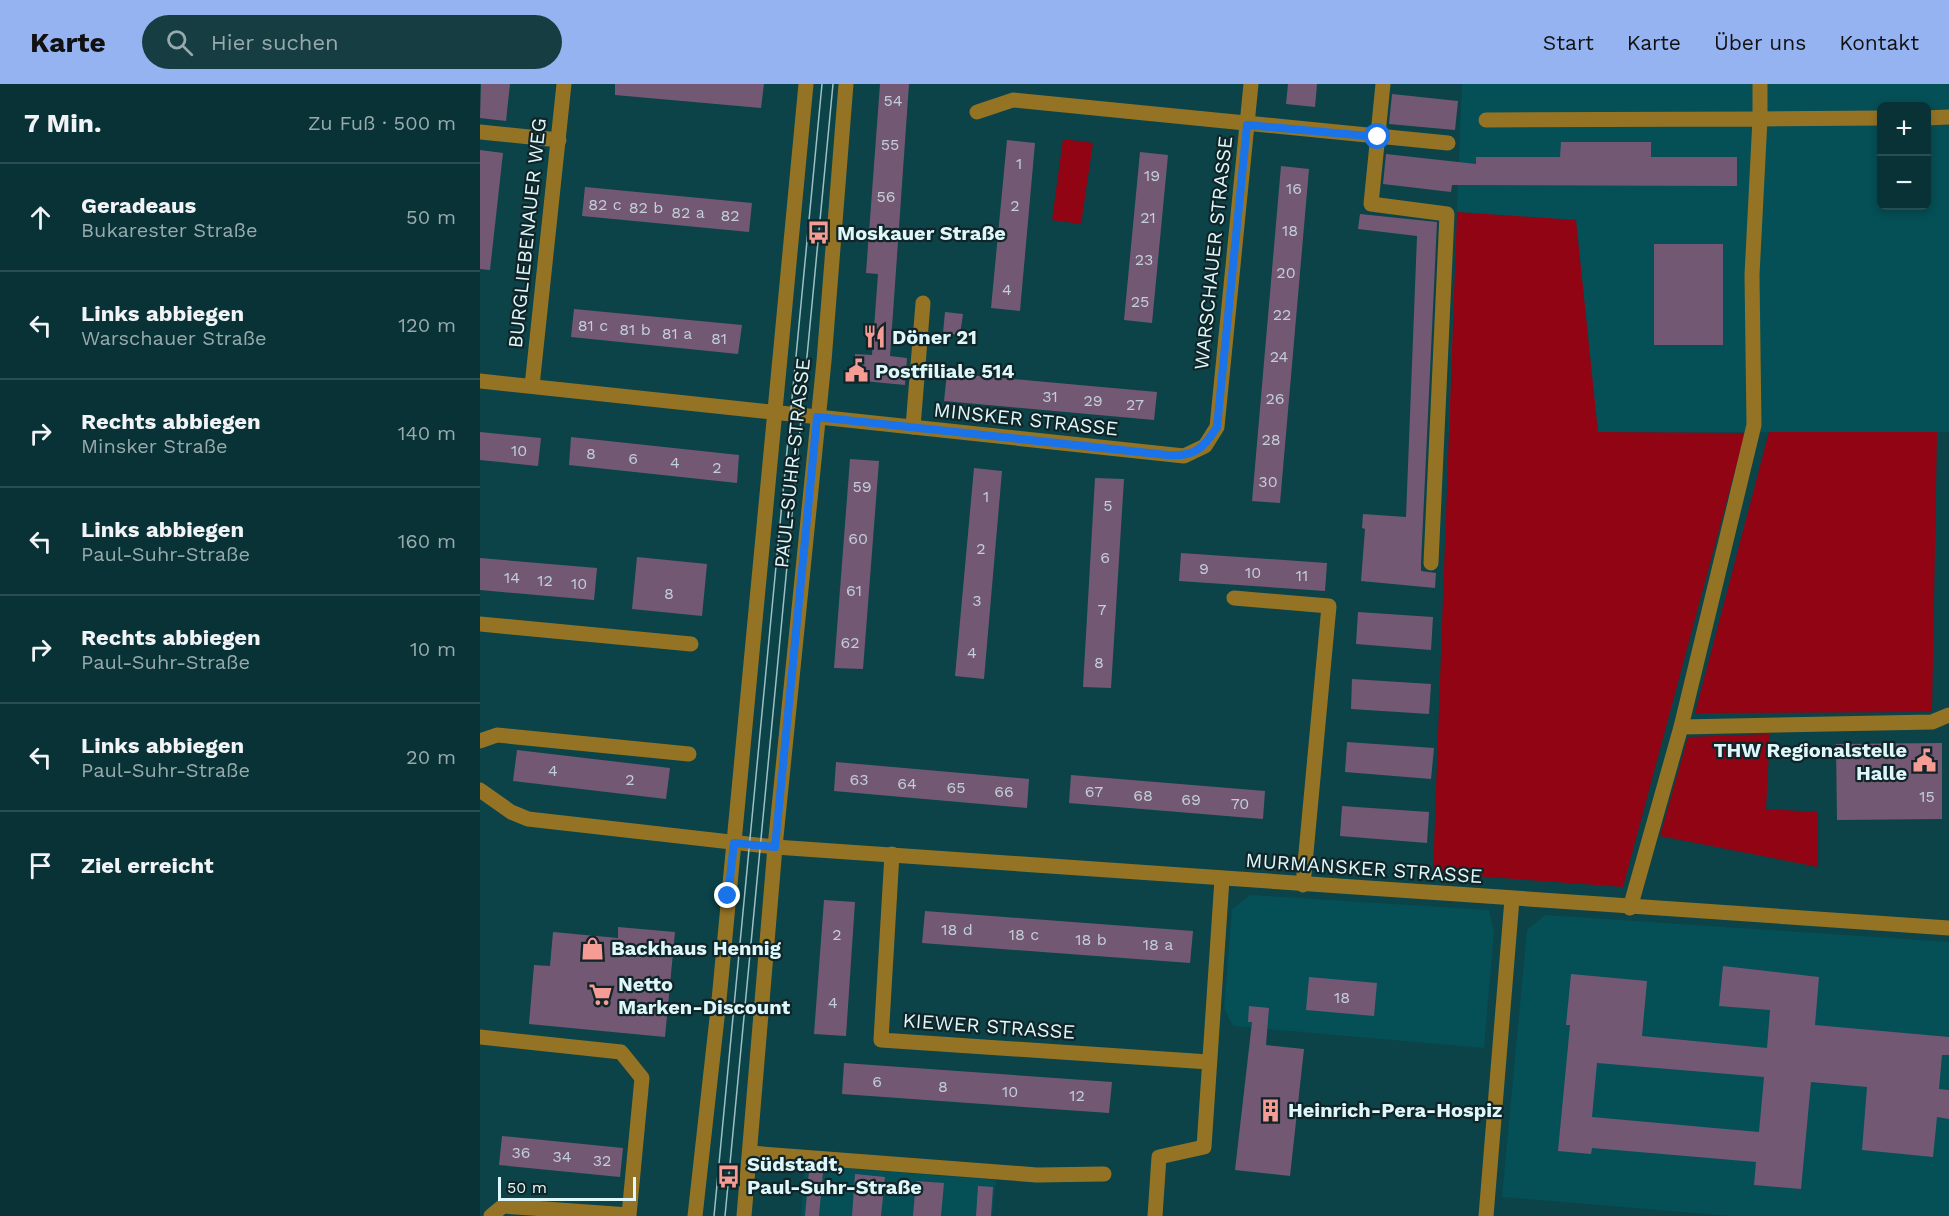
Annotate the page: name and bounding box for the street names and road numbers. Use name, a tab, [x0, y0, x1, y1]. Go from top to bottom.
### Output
street label: BURGLIEBENAUER WEG	[503, 117, 551, 349]
street label: WARSCHAUER STRASSE	[1189, 135, 1237, 371]
street label: PAUL-SUHR-STRASSE	[769, 357, 815, 569]
street label: MINSKER STRASSE	[932, 397, 1120, 441]
street label: MURMANSKER STRASSE	[1245, 848, 1483, 888]
street label: KIEWER STRASSE	[902, 1008, 1076, 1044]

